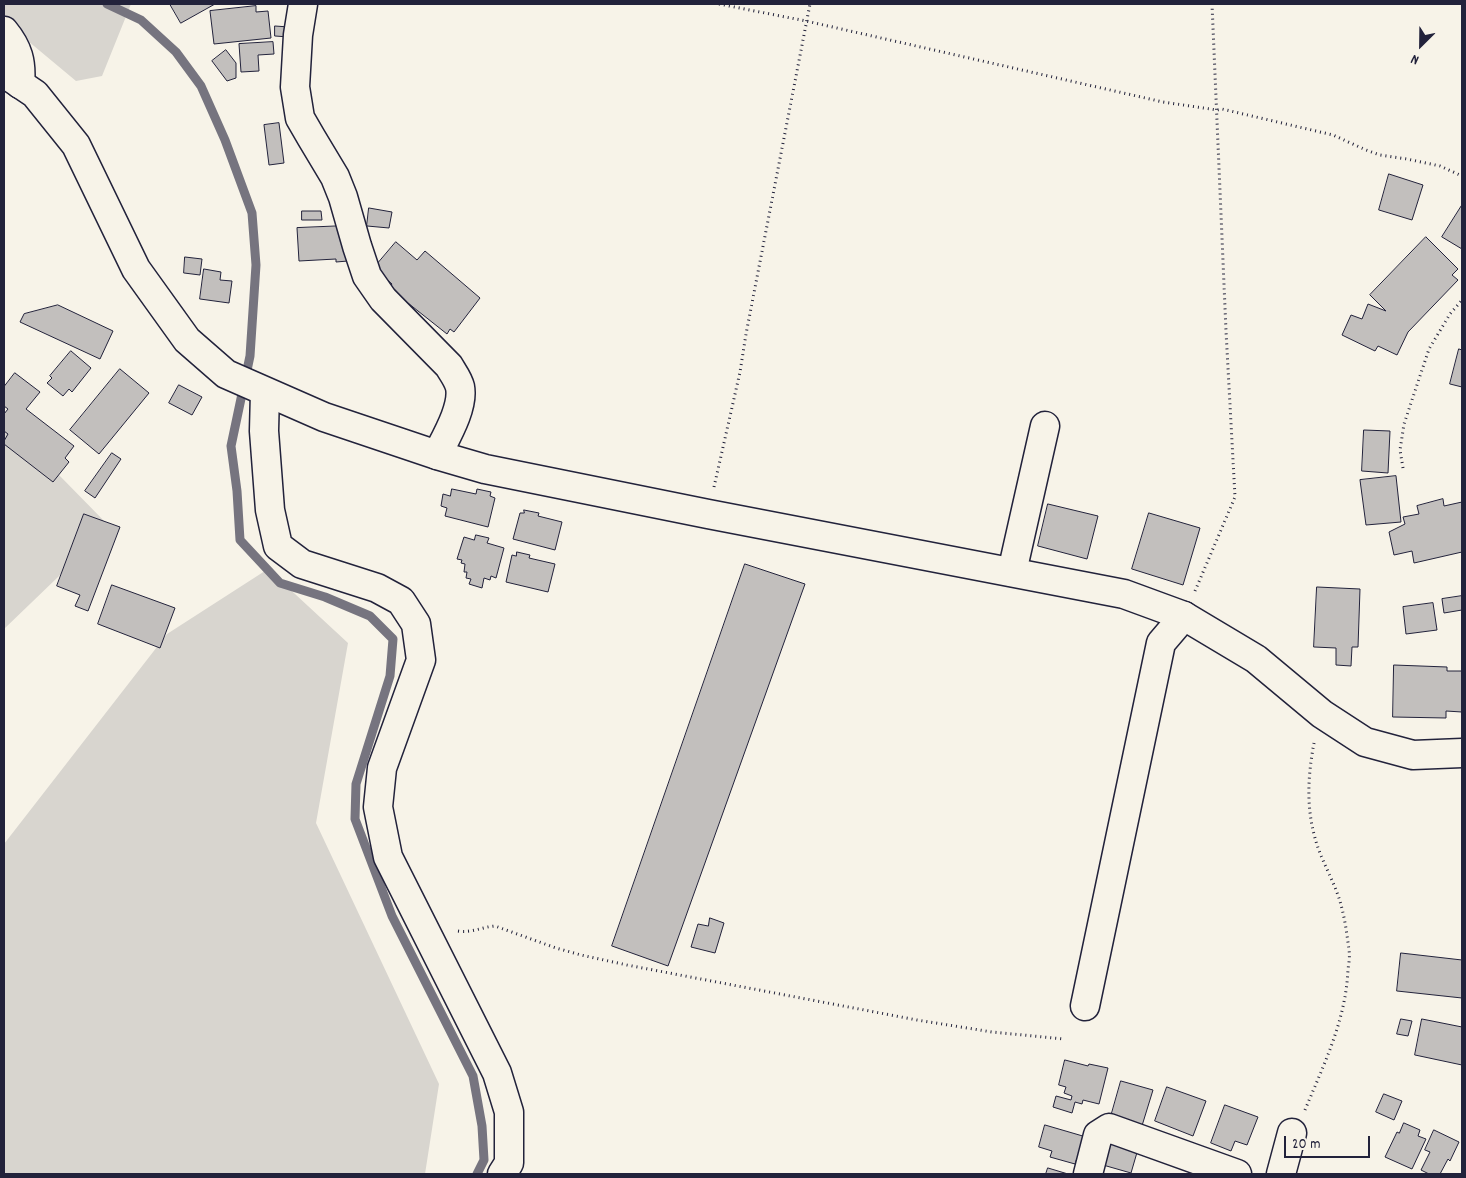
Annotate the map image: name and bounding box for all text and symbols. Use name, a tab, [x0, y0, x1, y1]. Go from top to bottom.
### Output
north arrow	[1396, 20, 1446, 70]
text: N	[1408, 48, 1422, 69]
scale bar	[1286, 1126, 1372, 1158]
text: 20 m	[1292, 1134, 1320, 1156]

